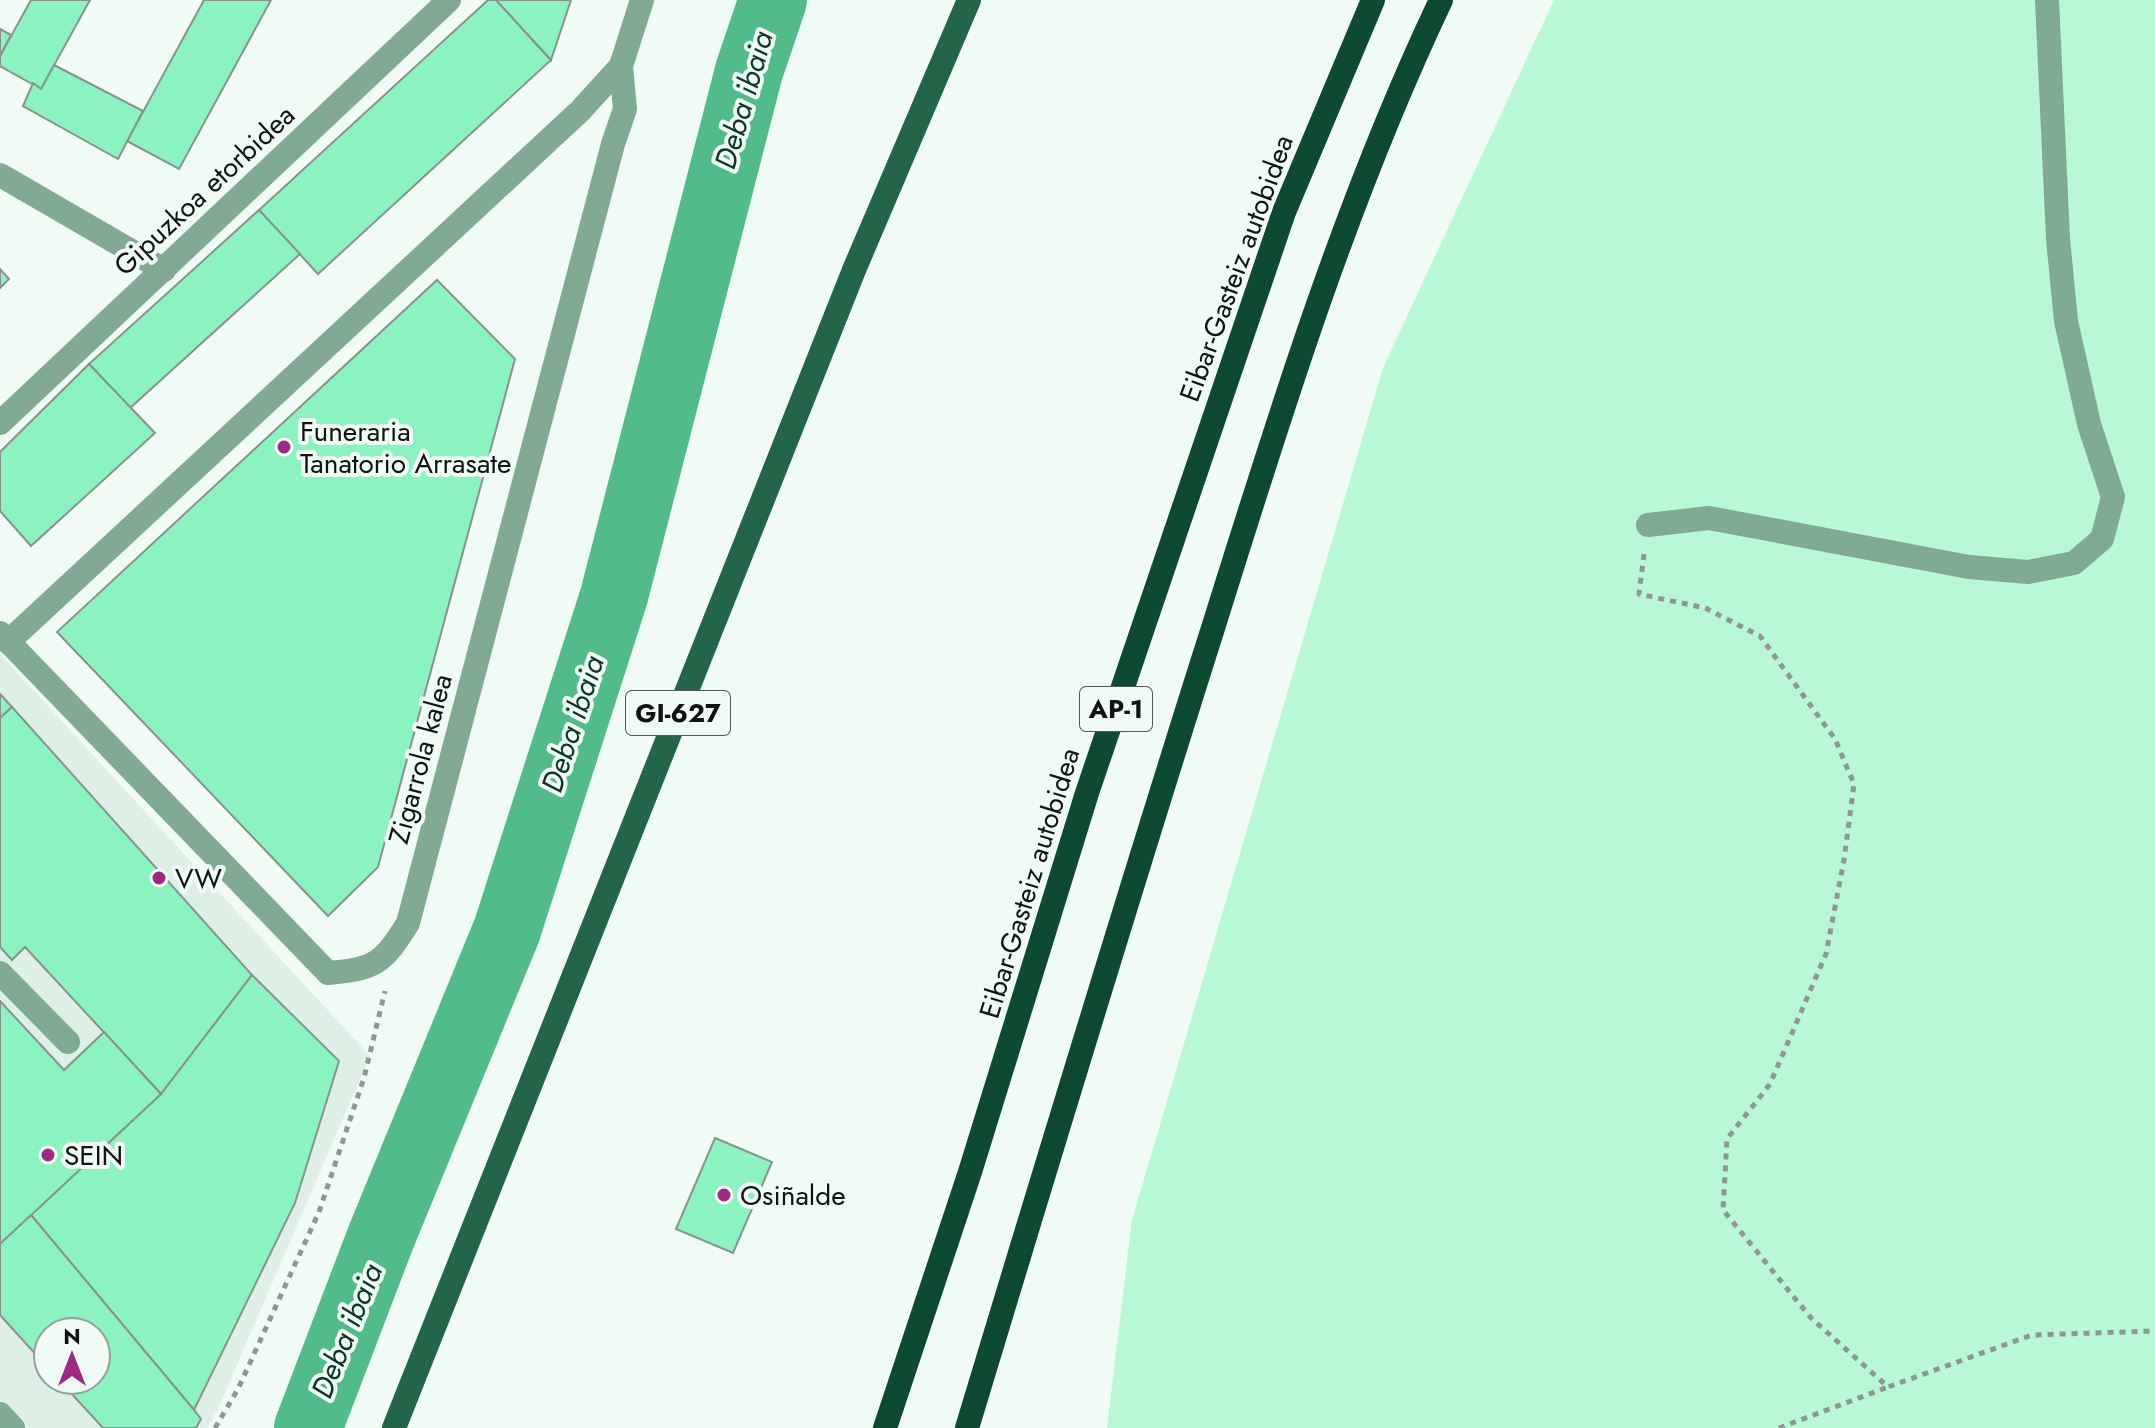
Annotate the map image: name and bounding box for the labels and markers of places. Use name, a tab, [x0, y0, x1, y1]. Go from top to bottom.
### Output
place label: Funeraria Tanatorio Arrasate	[300, 411, 512, 484]
marker: Funeraria Tanatorio Arrasate	[275, 438, 293, 456]
place label: VW	[175, 858, 222, 899]
marker: VW	[150, 869, 168, 887]
place label: SEIN	[64, 1135, 123, 1176]
marker: SEIN	[39, 1146, 57, 1164]
place label: Osiñalde	[740, 1175, 846, 1216]
marker: Osiñalde	[715, 1186, 733, 1204]

